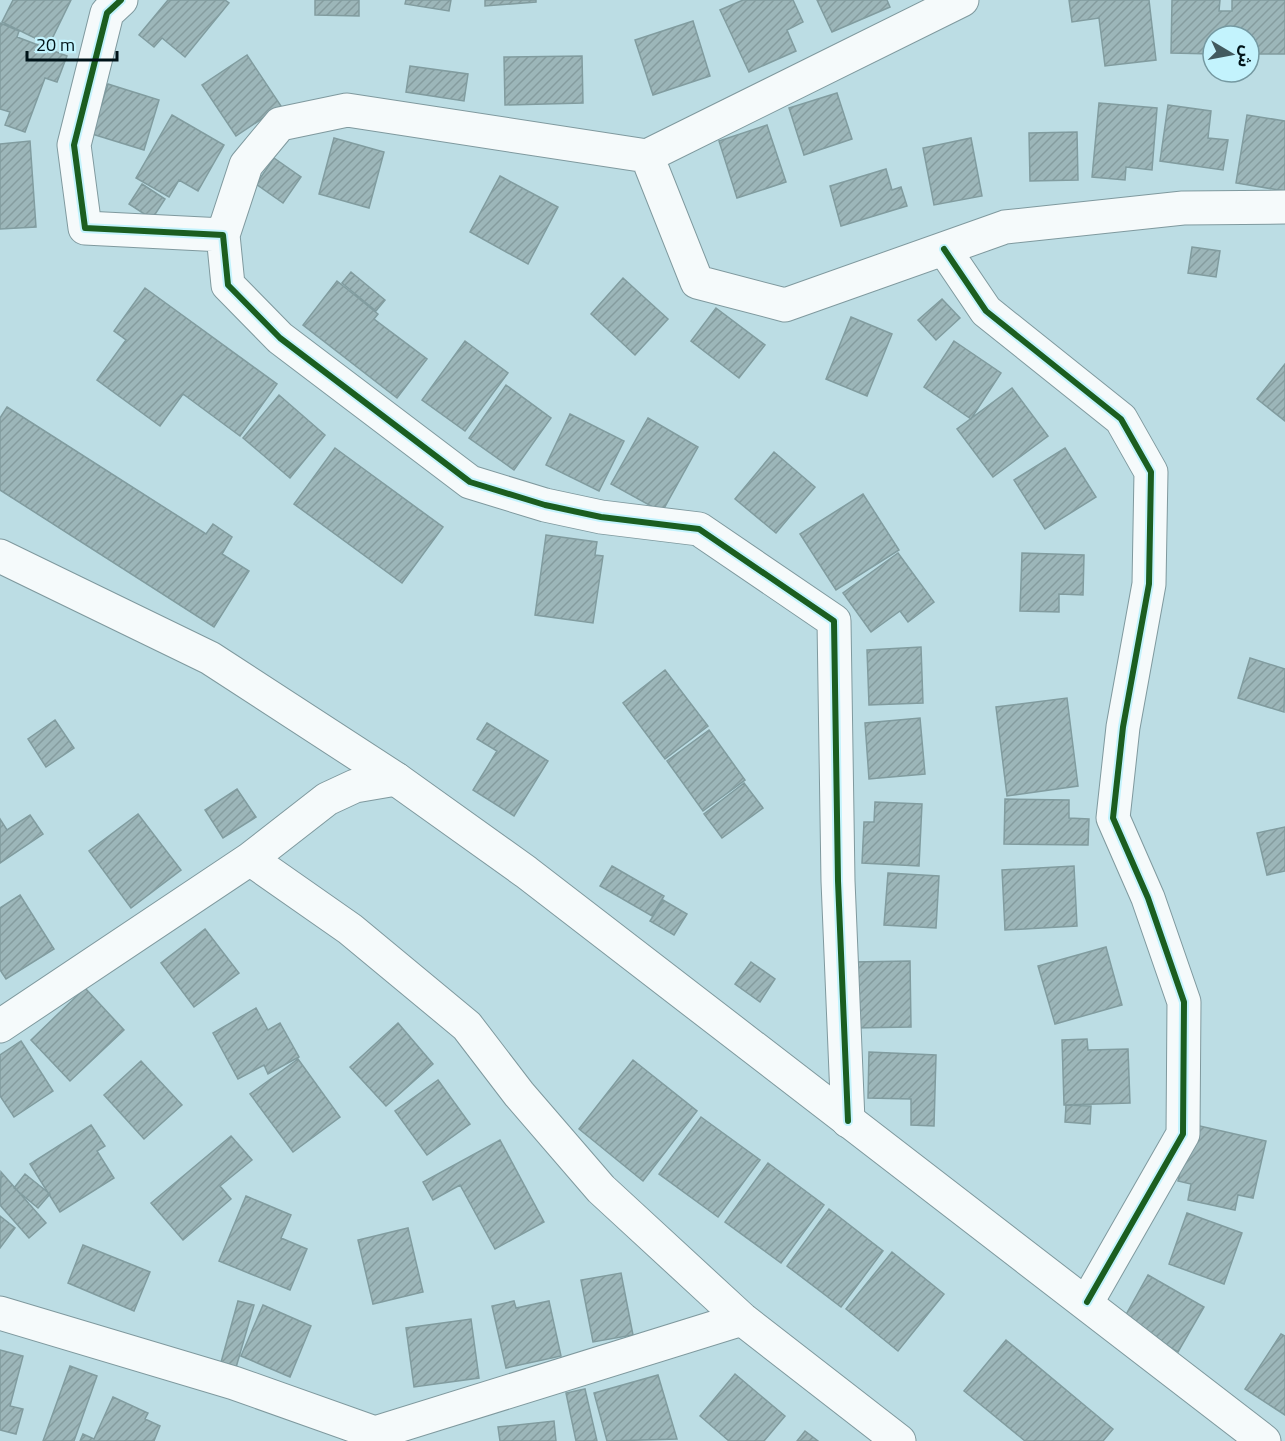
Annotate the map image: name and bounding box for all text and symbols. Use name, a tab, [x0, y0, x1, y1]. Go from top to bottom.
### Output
scale bar	[27, 24, 117, 62]
north arrow	[1201, 24, 1261, 84]
text: 20 m	[36, 31, 75, 58]
text: ش	[1232, 44, 1259, 70]

